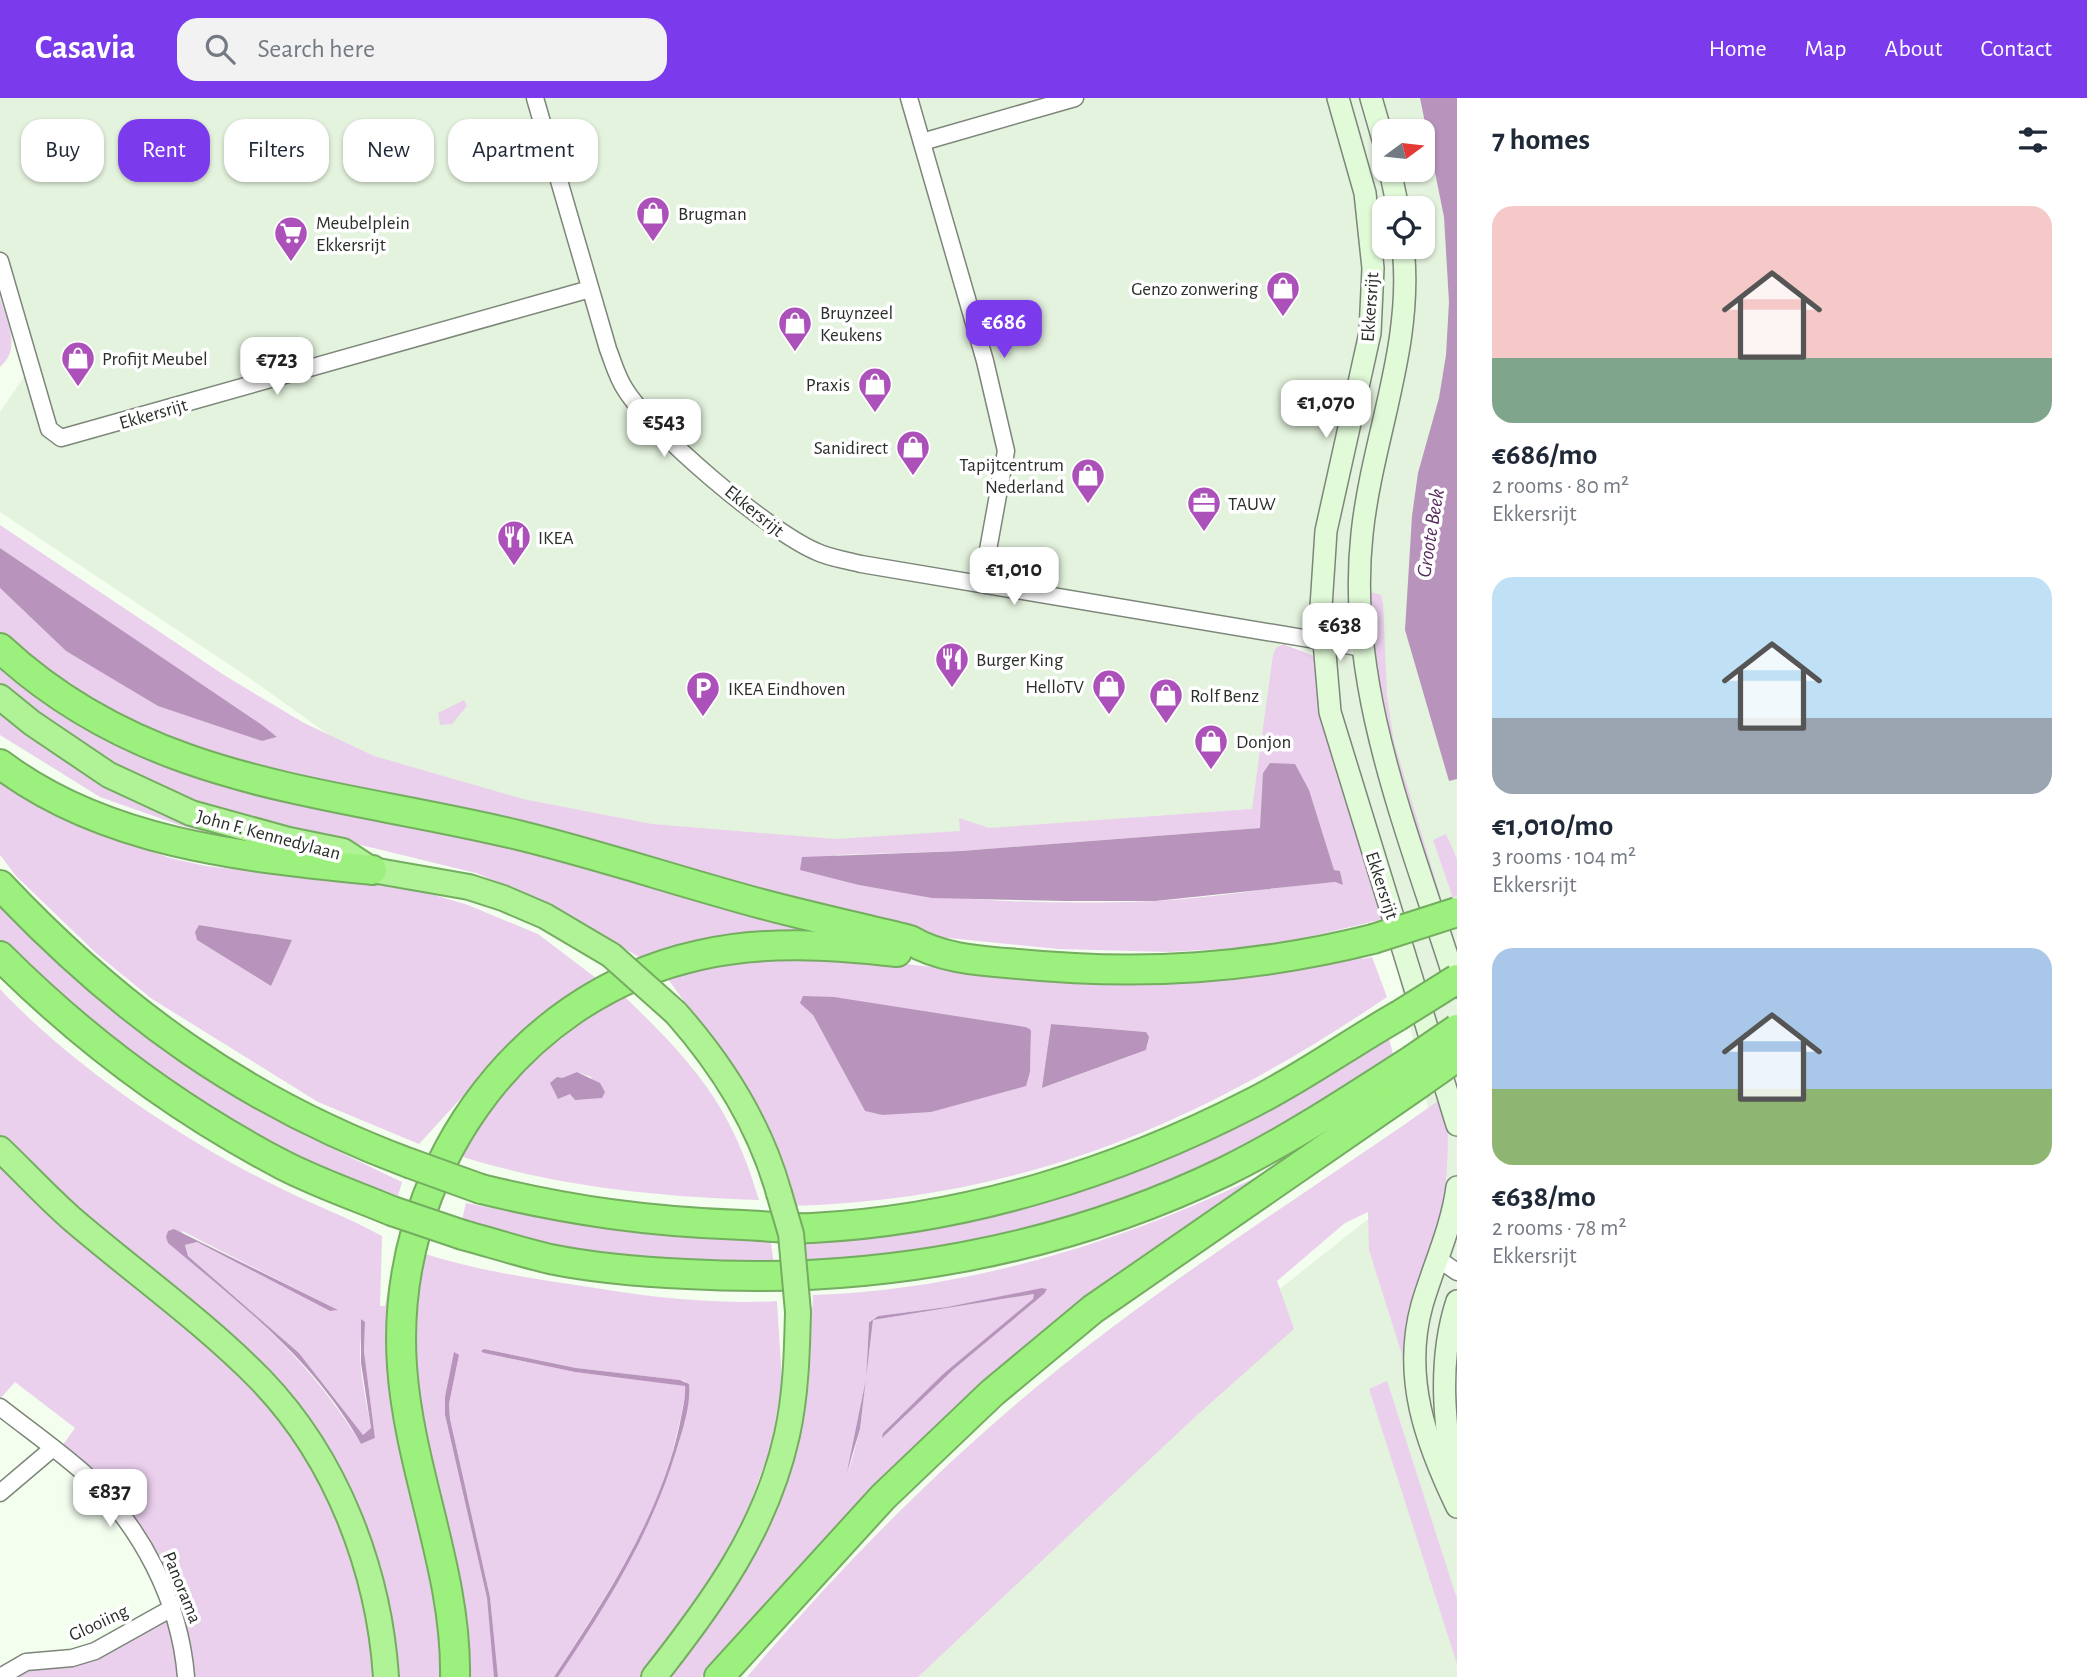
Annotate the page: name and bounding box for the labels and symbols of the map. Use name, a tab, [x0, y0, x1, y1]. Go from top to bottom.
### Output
north arrow	[1372, 119, 1435, 182]
shop icon: Brugman	[634, 194, 672, 243]
place label: Brugman	[678, 205, 747, 224]
supermarket icon: Meubelplein Ekkersrijt	[272, 214, 310, 263]
place label: Meubelplein Ekkersrijt	[316, 214, 410, 255]
shop icon: Genzo zonwering	[1264, 269, 1302, 318]
street label: Ekkersrijt	[1359, 272, 1382, 343]
place label: Genzo zonwering	[1131, 280, 1259, 299]
pin: €686	[963, 300, 1045, 360]
shop icon: Bruynzeel Keukens	[776, 304, 814, 353]
place label: Bruynzeel Keukens	[820, 304, 893, 345]
pin: €723	[236, 338, 318, 397]
shop icon: Profijt Meubel	[59, 339, 97, 388]
place label: Profijt Meubel	[102, 350, 208, 369]
shop icon: Praxis	[856, 365, 894, 414]
place label: Praxis	[806, 376, 850, 395]
pin: €1,070	[1269, 380, 1383, 440]
street label: Ekkersrijt	[117, 396, 190, 433]
pin: €543	[623, 400, 705, 459]
shop icon: Sanidirect	[894, 428, 932, 477]
place label: Sanidirect	[814, 439, 888, 458]
place label: Tapijtcentrum Nederland	[959, 456, 1064, 497]
shop icon: Tapijtcentrum Nederland	[1069, 456, 1107, 505]
street label: Ekkersrijt	[721, 482, 787, 541]
office icon: TAUW	[1185, 484, 1223, 533]
water label: Groote Beek	[1413, 487, 1448, 579]
place label: TAUW	[1228, 495, 1276, 514]
restaurant icon: IKEA	[495, 518, 533, 567]
place label: IKEA	[538, 529, 574, 548]
pin: €1,010	[957, 547, 1071, 607]
pin: €638	[1299, 603, 1381, 663]
restaurant icon: Burger King	[933, 640, 971, 689]
place label: Burger King	[976, 651, 1064, 670]
shop icon: HelloTV	[1090, 667, 1128, 716]
parking icon: IKEA Eindhoven	[684, 669, 722, 718]
shop icon: Rolf Benz	[1147, 676, 1185, 725]
place label: HelloTV	[1025, 678, 1084, 697]
place label: IKEA Eindhoven	[728, 680, 845, 699]
place label: Rolf Benz	[1190, 687, 1259, 706]
shop icon: Donjon	[1192, 722, 1230, 771]
place label: Donjon	[1236, 733, 1291, 752]
street label: John F. Kennedylaan	[195, 807, 343, 864]
street label: Ekkersrijt	[1362, 849, 1401, 922]
pin: €837	[69, 1470, 151, 1529]
street label: Panorama	[159, 1549, 205, 1626]
street label: Glooiing	[66, 1601, 132, 1645]

